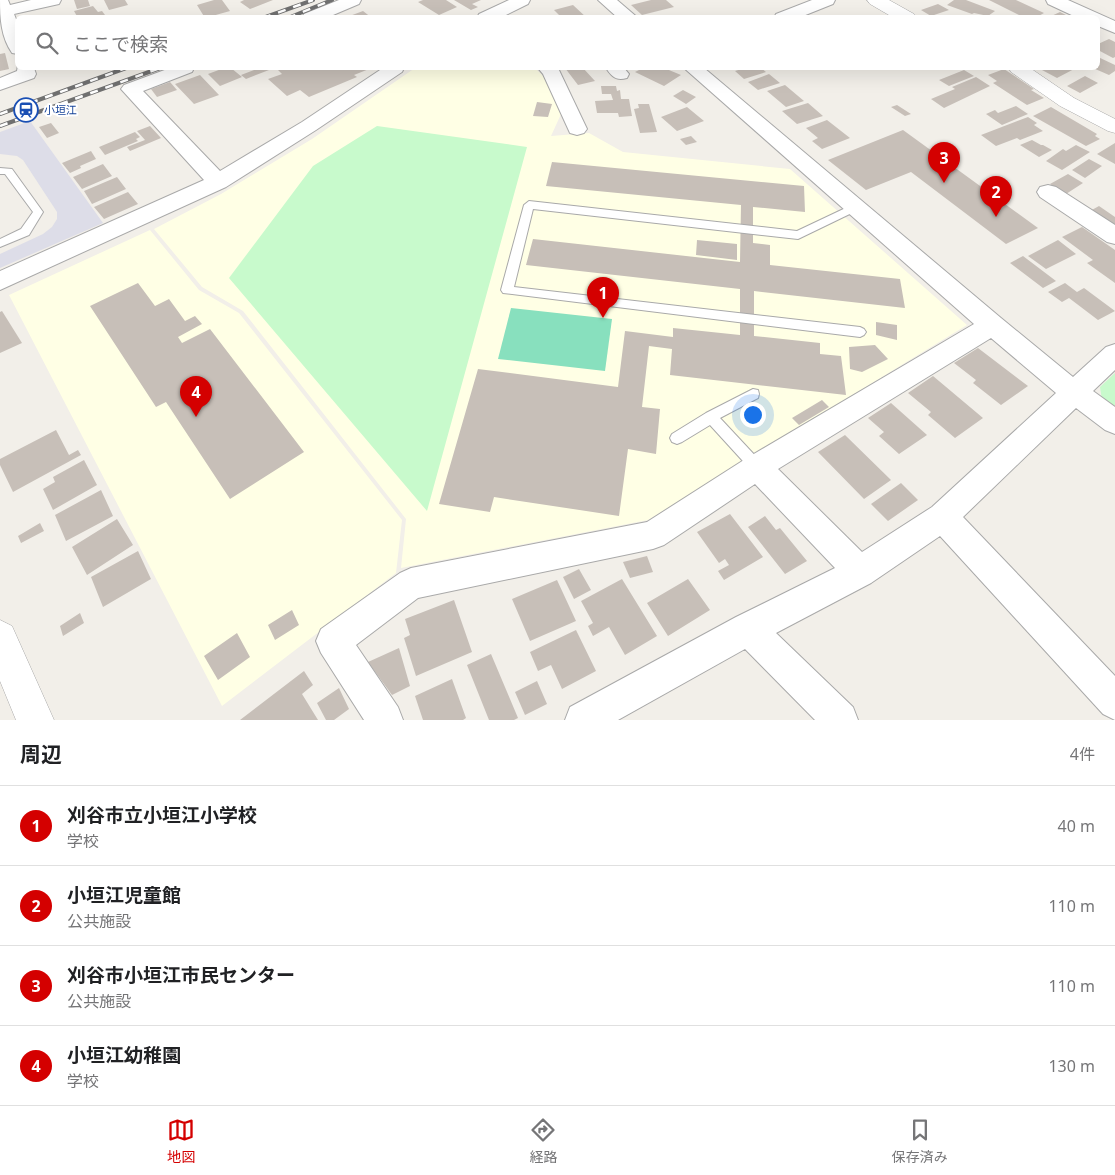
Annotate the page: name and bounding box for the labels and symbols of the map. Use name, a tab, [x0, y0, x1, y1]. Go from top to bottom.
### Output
station icon: 小垣江	[13, 97, 39, 123]
place label: 小垣江	[44, 102, 77, 117]
pin: 3	[928, 142, 960, 183]
pin: 2	[980, 176, 1012, 217]
pin: 1	[587, 277, 619, 318]
pin: 4	[180, 376, 212, 417]
your location	[740, 402, 766, 428]

